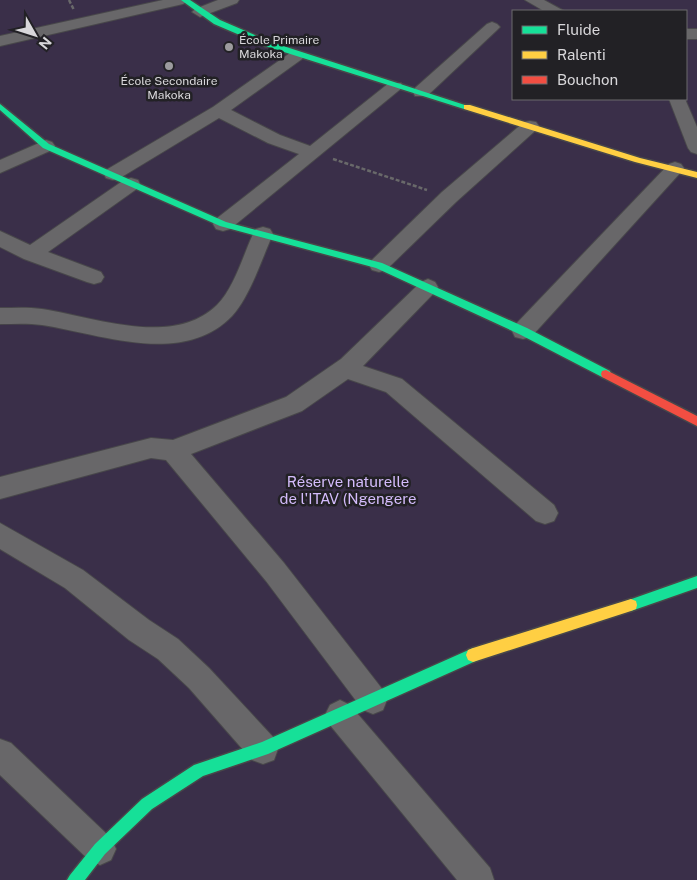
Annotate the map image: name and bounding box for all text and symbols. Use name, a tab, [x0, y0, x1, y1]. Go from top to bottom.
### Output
north arrow	[10, 10, 60, 60]
legend	[512, 10, 687, 100]
text: Fluide	[557, 21, 600, 38]
place label: École Primaire Makoka	[239, 33, 320, 61]
text: N	[35, 34, 55, 52]
marker: École Primaire Makoka	[223, 41, 235, 53]
text: Ralenti	[557, 46, 606, 63]
marker: École Secondaire Makoka	[163, 60, 175, 72]
text: Bouchon	[557, 71, 618, 88]
place label: École Secondaire Makoka	[121, 74, 218, 102]
park label: Réserve naturelle de l'ITAV (Ngengere	[280, 473, 416, 507]

